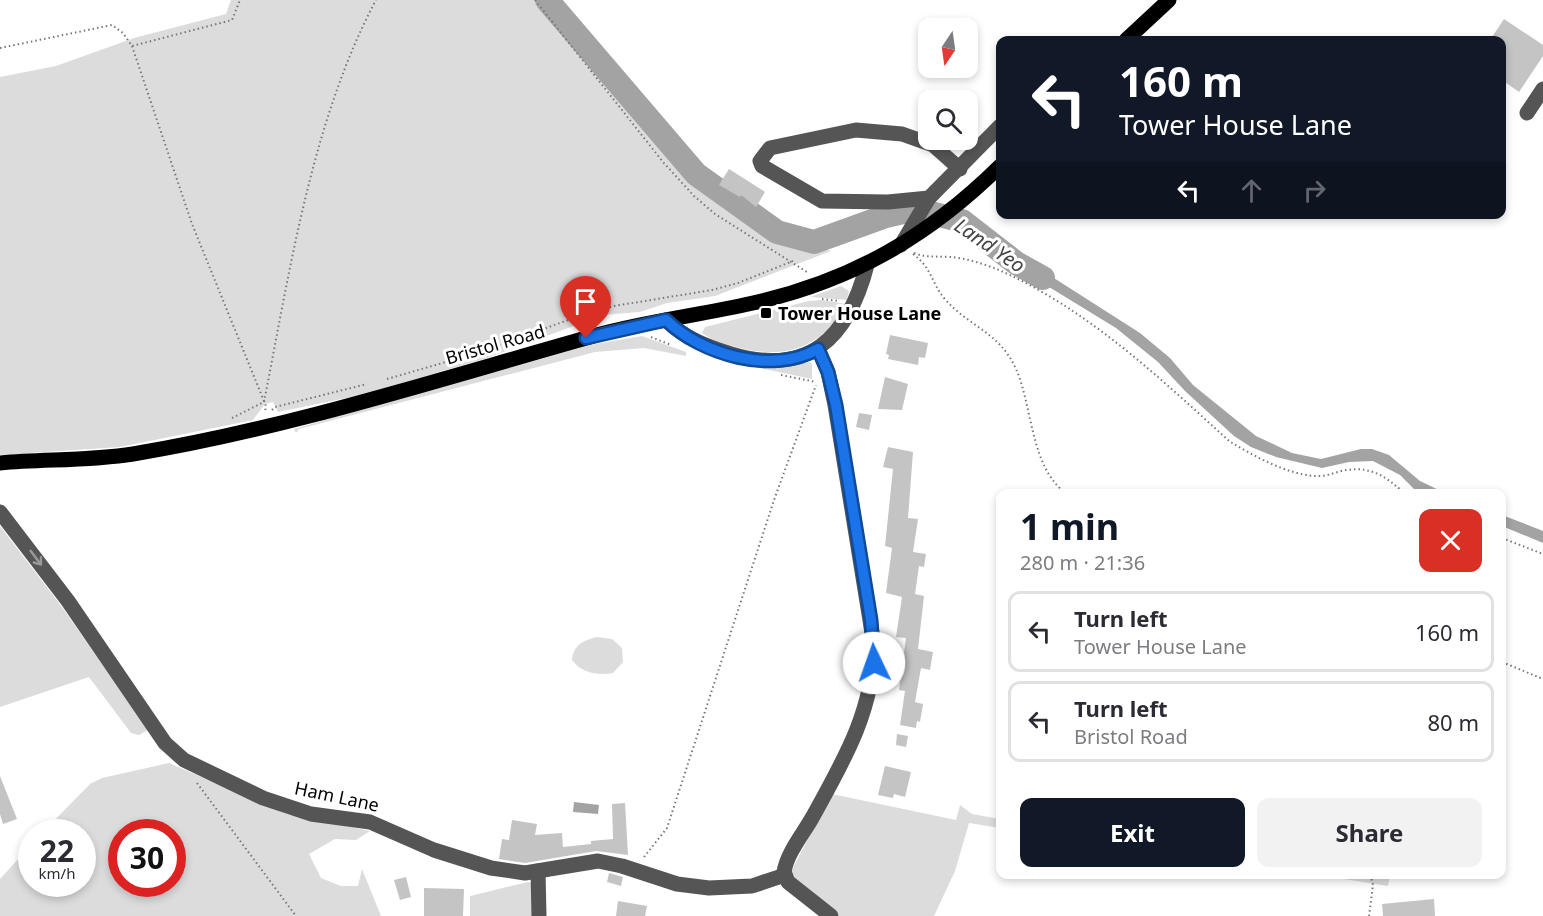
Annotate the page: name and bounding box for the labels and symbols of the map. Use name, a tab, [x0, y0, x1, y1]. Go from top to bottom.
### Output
north arrow	[918, 18, 978, 78]
water label: Land Yeo	[949, 212, 1031, 278]
pin	[560, 276, 611, 338]
place label: Tower House Lane	[778, 301, 941, 325]
marker: Tower House Lane	[759, 306, 773, 320]
street label: Bristol Road	[442, 318, 548, 370]
one-way arrow	[30, 550, 42, 566]
position arrow	[842, 631, 906, 695]
street label: Ham Lane	[293, 775, 381, 817]
speed limit sign: 30	[108, 819, 186, 897]

